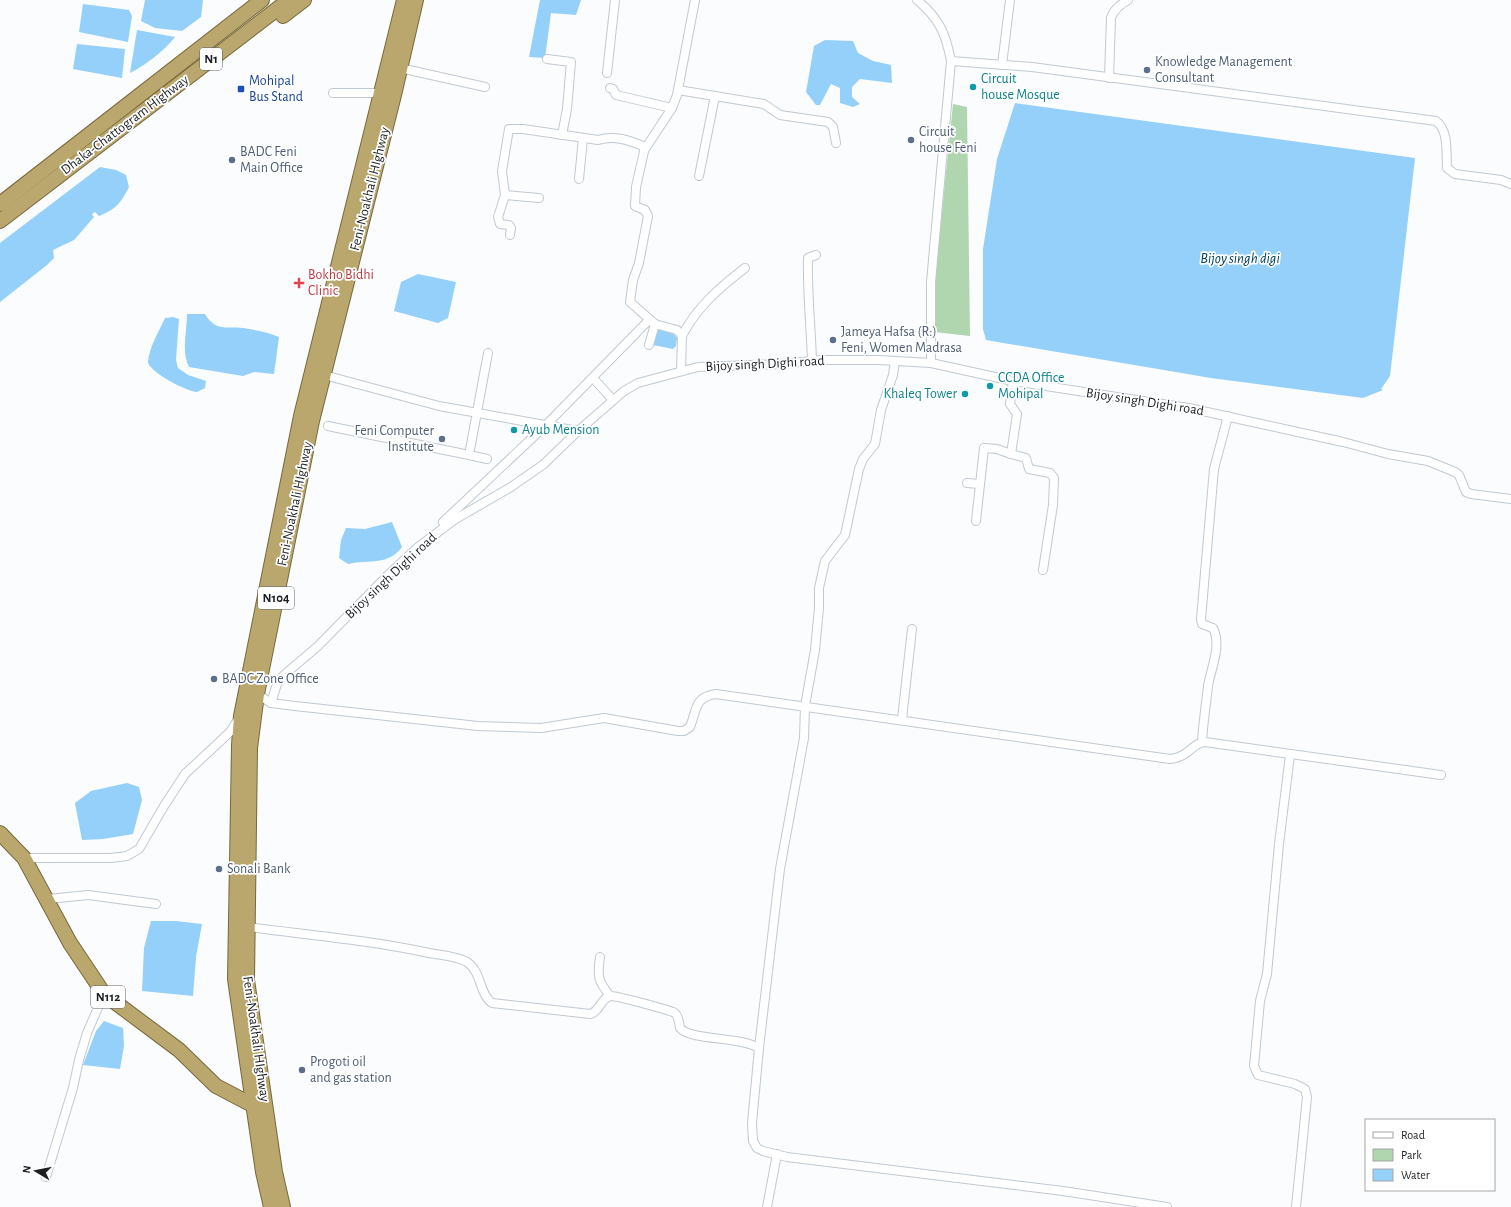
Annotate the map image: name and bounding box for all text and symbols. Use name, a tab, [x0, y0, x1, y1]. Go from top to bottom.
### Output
road number: N1	[200, 48, 222, 70]
place label: Knowledge Management Consultant	[1155, 55, 1293, 85]
marker: Knowledge Management Consultant	[1142, 65, 1152, 75]
place label: Circuit house Mosque	[981, 72, 1060, 102]
street label: Dhaka-Chattogram Highway	[59, 73, 191, 177]
place label: Mohipal Bus Stand	[249, 74, 303, 104]
marker: Circuit house Mosque	[968, 82, 978, 92]
marker: Mohipal Bus Stand	[236, 84, 246, 94]
place label: Circuit house Feni	[919, 125, 977, 155]
street label: Feni-Noakhali HIghway	[348, 126, 392, 252]
marker: Circuit house Feni	[906, 135, 916, 145]
place label: BADC Feni Main Office	[240, 145, 303, 175]
marker: BADC Feni Main Office	[227, 155, 237, 165]
water label: Bijoy singh digi	[1200, 251, 1280, 266]
place label: Bokho Bidhi Clinic	[308, 268, 374, 298]
marker: Bokho Bidhi Clinic	[293, 277, 305, 289]
place label: Jameya Hafsa (R:) Feni, Women Madrasa	[841, 325, 963, 355]
marker: Jameya Hafsa (R:) Feni, Women Madrasa	[828, 335, 838, 345]
street label: Bijoy singh Dighi road	[705, 354, 825, 374]
place label: CCDA Office Mohipal	[998, 371, 1065, 401]
marker: CCDA Office Mohipal	[985, 381, 995, 391]
street label: Bijoy singh Dighi road	[1085, 386, 1205, 418]
place label: Khaleq Tower	[883, 387, 957, 401]
marker: Khaleq Tower	[960, 389, 970, 399]
place label: Ayub Mension	[522, 423, 599, 437]
place label: Feni Computer Institute	[355, 424, 434, 454]
marker: Ayub Mension	[509, 425, 519, 435]
marker: Feni Computer Institute	[437, 434, 447, 444]
street label: Feni-Noakhali HIghway	[275, 441, 315, 567]
street label: Bijoy singh Dighi road	[343, 530, 439, 622]
road number: N104	[258, 587, 294, 609]
place label: BADC Zone Office	[222, 672, 319, 686]
marker: BADC Zone Office	[209, 674, 219, 684]
place label: Sonali Bank	[227, 862, 291, 876]
marker: Sonali Bank	[214, 864, 224, 874]
street label: Feni-Noakhali HIghway	[240, 975, 272, 1103]
road number: N112	[91, 986, 125, 1008]
place label: Progoti oil and gas station	[310, 1055, 392, 1085]
marker: Progoti oil and gas station	[297, 1065, 307, 1075]
legend	[1365, 1119, 1495, 1191]
text: Road	[1401, 1129, 1425, 1141]
text: Park	[1401, 1149, 1422, 1161]
north arrow	[16, 1151, 56, 1191]
text: N	[21, 1165, 33, 1174]
text: Water	[1401, 1169, 1430, 1181]

